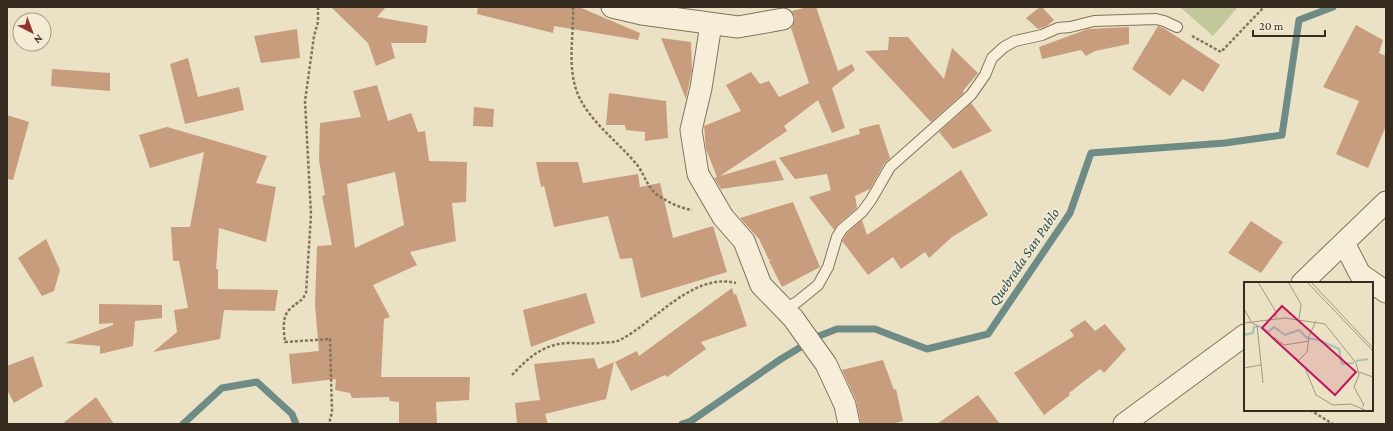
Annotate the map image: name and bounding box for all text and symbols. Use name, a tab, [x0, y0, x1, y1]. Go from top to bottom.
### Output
north arrow	[12, 12, 52, 52]
scale bar	[1253, 12, 1325, 38]
text: 20 m	[1259, 19, 1284, 33]
text: N	[32, 32, 45, 47]
water label: Quebrada San Pablo	[985, 205, 1063, 309]
inset map	[1244, 282, 1373, 411]

